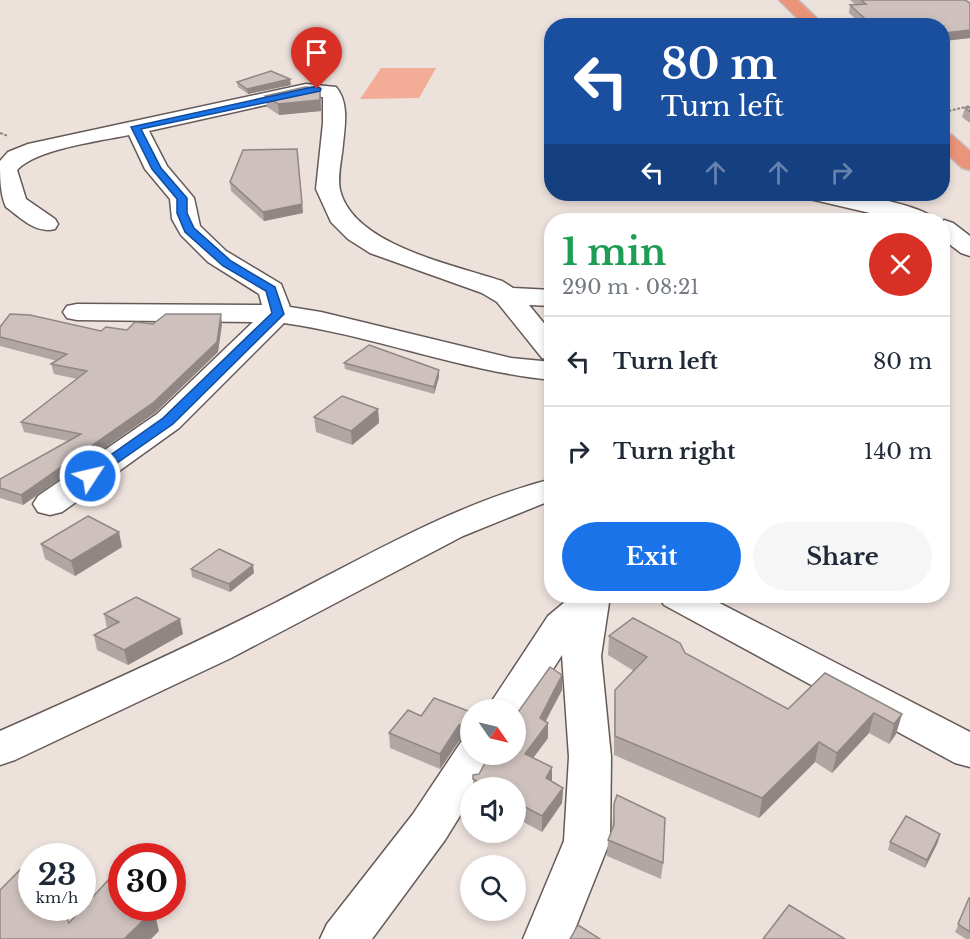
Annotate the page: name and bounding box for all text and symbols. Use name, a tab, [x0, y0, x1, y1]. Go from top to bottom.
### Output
pin	[291, 27, 342, 89]
icon: arrive	[300, 36, 333, 69]
text: 80 m	[661, 38, 777, 90]
icon: left	[562, 42, 640, 120]
text: Turn left	[661, 90, 784, 123]
icon: left	[636, 156, 669, 189]
icon: ahead	[699, 156, 732, 189]
icon: ahead	[762, 156, 795, 189]
icon: right	[825, 156, 858, 189]
text: 1 min	[562, 230, 666, 275]
button: close	[869, 233, 932, 296]
text: 290 m · 08:21	[562, 275, 699, 299]
icon: left	[562, 345, 595, 378]
text: Turn left	[613, 348, 718, 375]
text: 80 m	[873, 348, 932, 375]
icon: right	[562, 435, 595, 468]
text: Turn right	[613, 438, 735, 465]
text: 140 m	[864, 438, 932, 465]
position arrow	[58, 444, 122, 508]
button: Exit	[562, 522, 741, 591]
button: Share	[753, 522, 932, 591]
north arrow	[460, 699, 526, 765]
map controls	[460, 699, 526, 921]
button: sound	[460, 777, 526, 843]
speed limit sign: 30	[108, 843, 186, 921]
button: search	[460, 855, 526, 921]
text: 23	[38, 856, 76, 893]
text: km/h	[36, 888, 78, 907]

